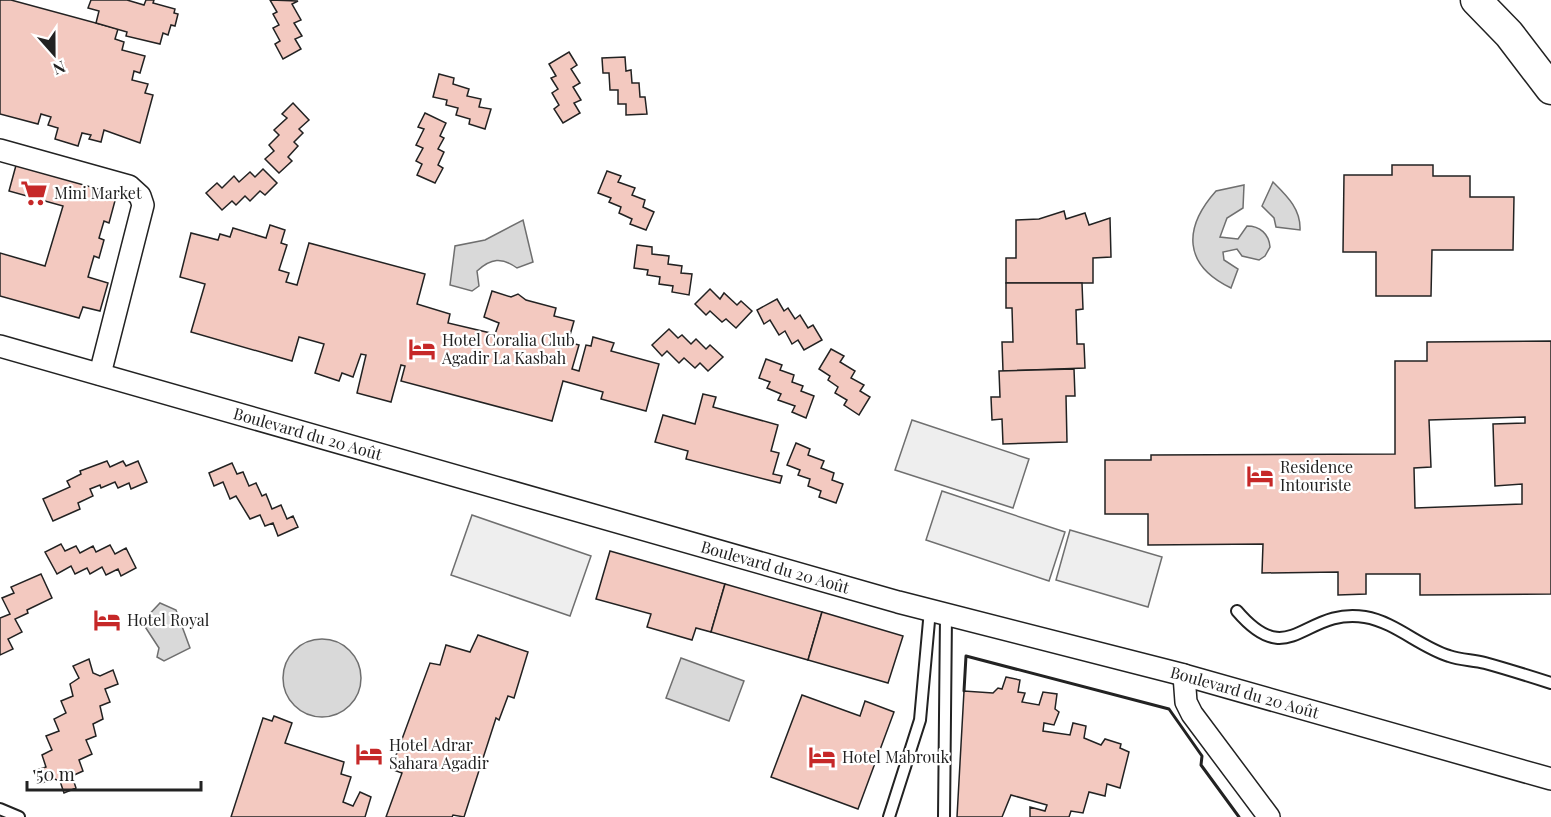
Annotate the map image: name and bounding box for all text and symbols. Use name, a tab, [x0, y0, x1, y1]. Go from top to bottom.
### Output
north arrow	[24, 24, 84, 84]
text: N	[50, 57, 69, 81]
supermarket icon: Mini Market	[19, 178, 49, 208]
place label: Mini Market	[54, 182, 142, 203]
place label: Hotel Coralia Club Agadir La Kasbah	[441, 329, 575, 368]
hotel icon: Hotel Coralia Club Agadir La Kasbah	[407, 334, 437, 364]
street label: Boulevard du 20 Août	[231, 402, 385, 464]
place label: Residence Intouriste	[1280, 456, 1353, 495]
hotel icon: Residence Intouriste	[1245, 461, 1275, 491]
street label: Boulevard du 20 Août	[699, 535, 852, 598]
hotel icon: Hotel Royal	[92, 605, 122, 635]
place label: Hotel Royal	[127, 609, 210, 630]
street label: Boulevard du 20 Août	[1168, 661, 1322, 723]
place label: Hotel Adrar Sahara Agadir	[389, 734, 489, 773]
hotel icon: Hotel Adrar Sahara Agadir	[354, 739, 384, 769]
hotel icon: Hotel Mabrouk	[807, 742, 837, 772]
place label: Hotel Mabrouk	[842, 746, 950, 767]
scale bar	[27, 754, 201, 792]
text: 50 m	[36, 762, 75, 786]

